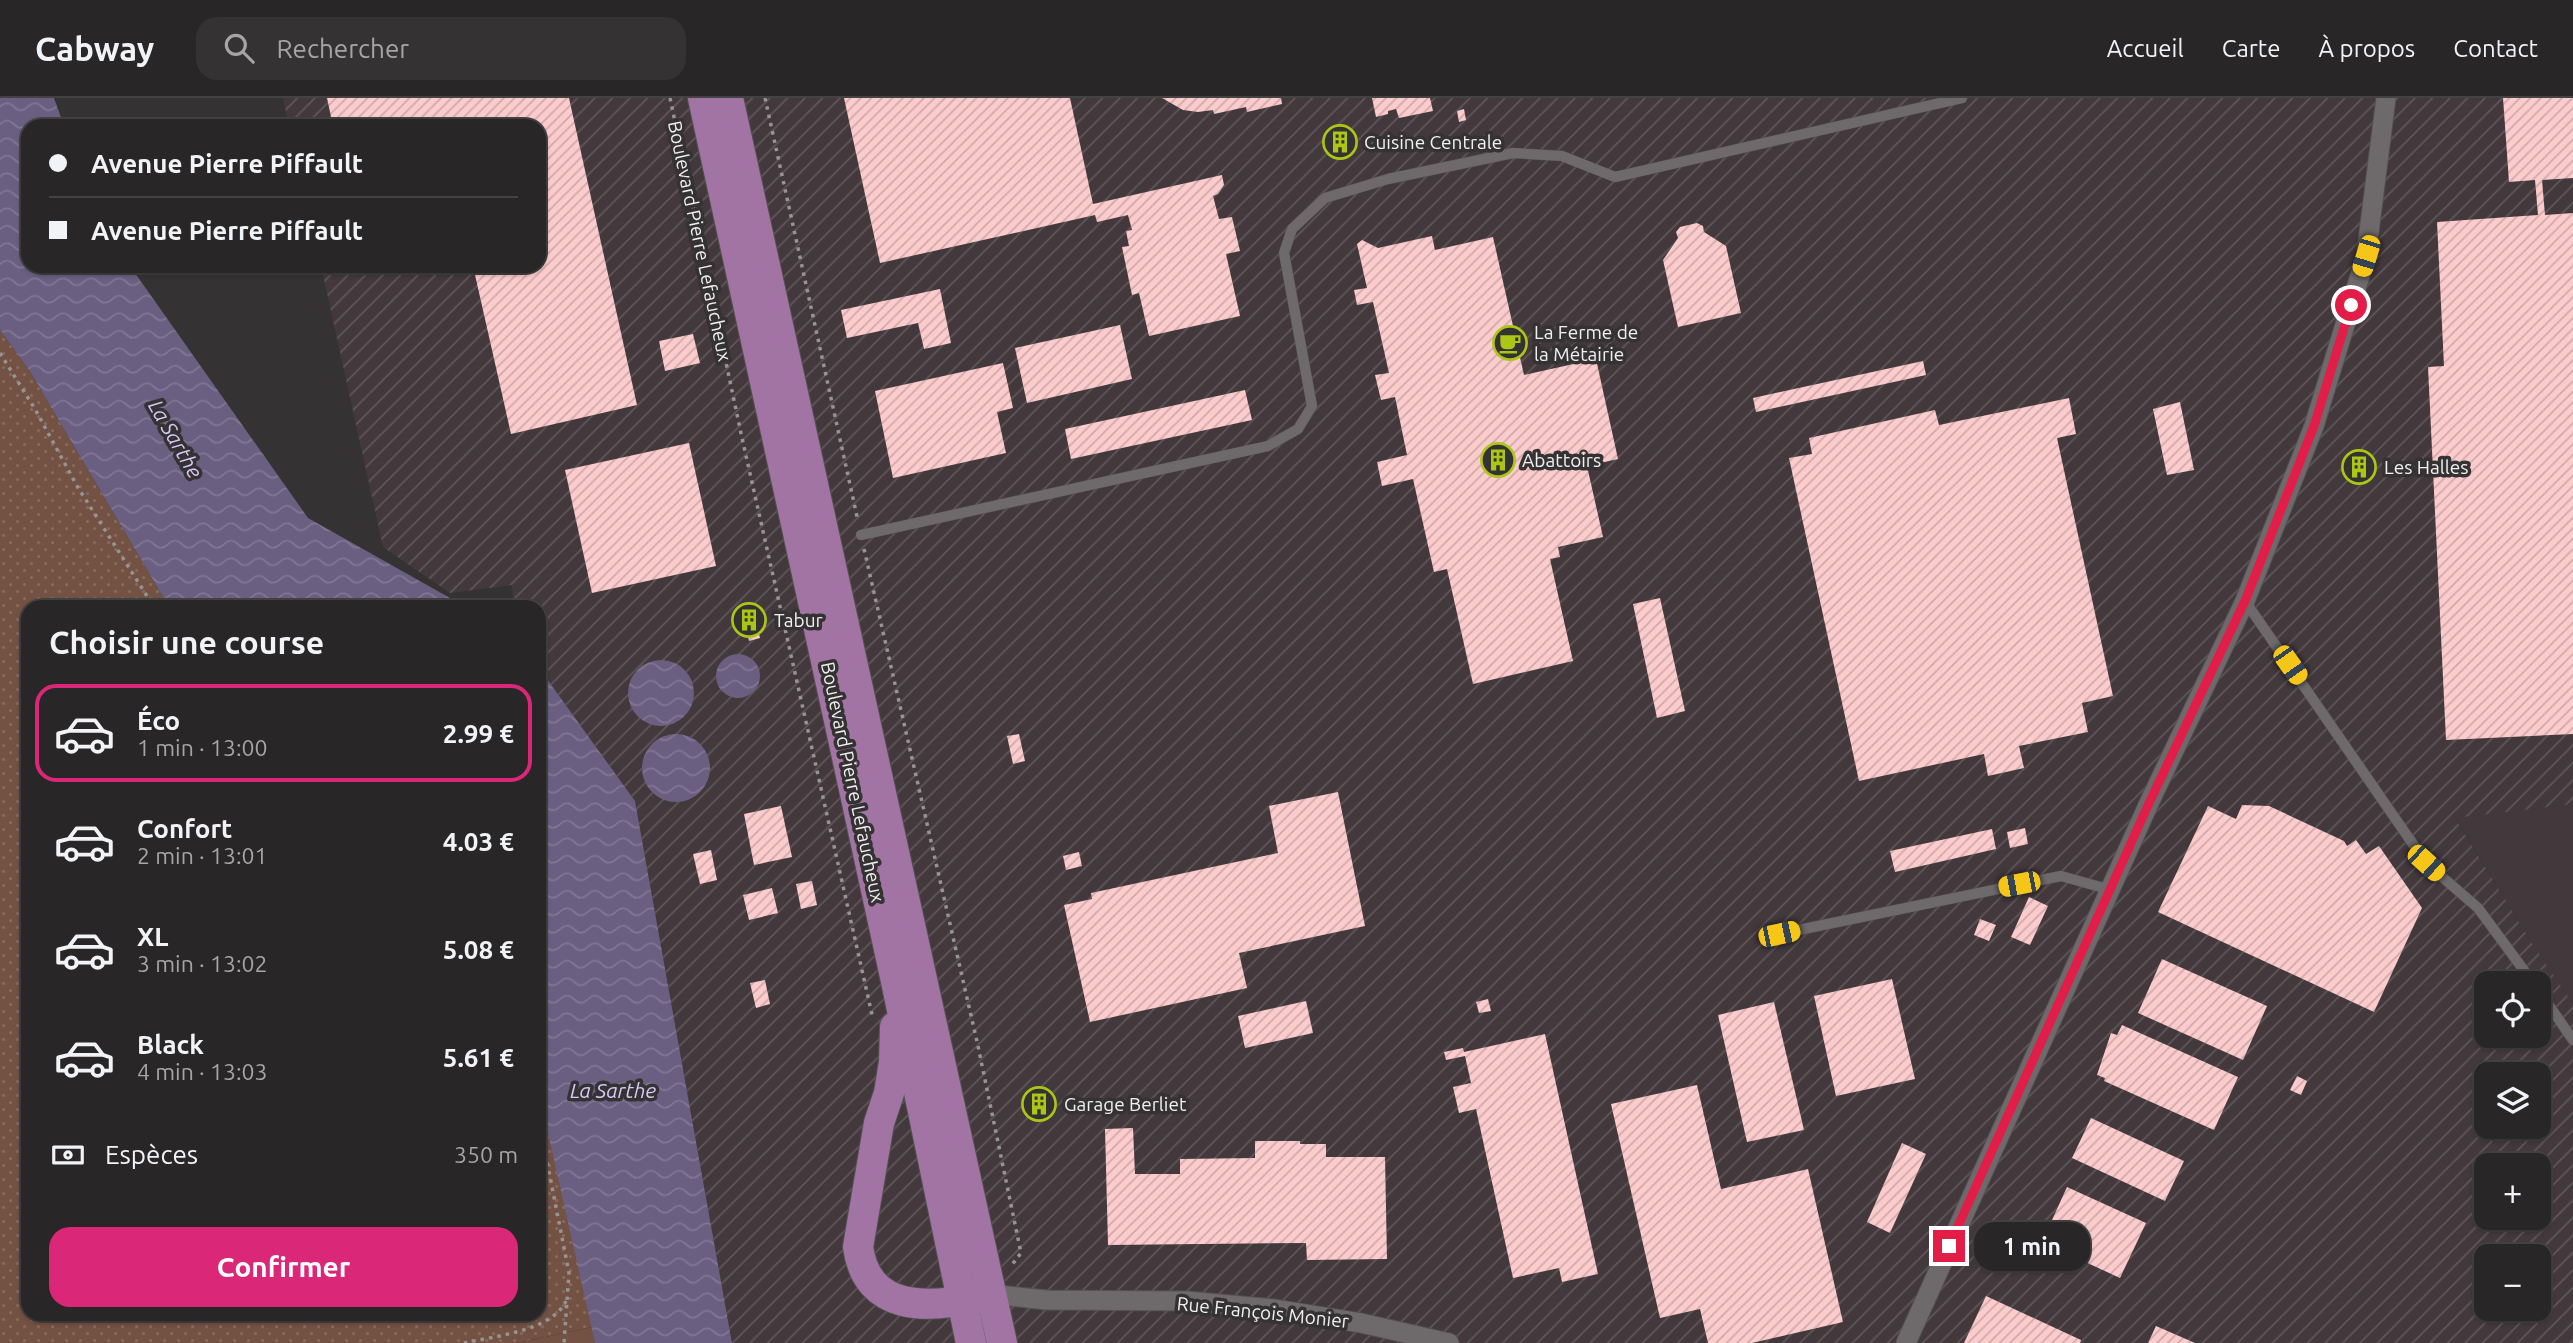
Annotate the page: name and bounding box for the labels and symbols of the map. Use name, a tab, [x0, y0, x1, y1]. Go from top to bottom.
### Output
street label: Boulevard Pierre Lefaucheux	[664, 119, 736, 364]
building icon: Cuisine Centrale	[1321, 123, 1359, 161]
place label: Cuisine Centrale	[1364, 131, 1502, 153]
car	[2350, 233, 2383, 279]
route start	[2335, 289, 2367, 321]
place label: La Ferme de la Métairie	[1534, 321, 1638, 365]
cafe icon: La Ferme de la Métairie	[1491, 324, 1529, 362]
water label: La Sarthe	[144, 395, 208, 482]
building icon: Abattoirs	[1479, 441, 1517, 479]
building icon: Les Halles	[2340, 448, 2378, 486]
place label: Abattoirs	[1522, 449, 1601, 471]
place label: Les Halles	[2384, 456, 2468, 478]
building icon: Tabur	[730, 601, 768, 639]
place label: Tabur	[774, 609, 823, 631]
car	[2270, 642, 2311, 688]
street label: Boulevard Pierre Lefaucheux	[817, 660, 889, 905]
car	[2404, 841, 2449, 885]
car	[1997, 870, 2042, 898]
car	[1757, 919, 1802, 949]
water label: La Sarthe	[570, 1078, 656, 1102]
building icon: Garage Berliet	[1020, 1085, 1058, 1123]
place label: Garage Berliet	[1064, 1093, 1187, 1115]
callout: 1 min	[1974, 1222, 2089, 1270]
route end	[1933, 1230, 1965, 1262]
street label: Rue François Monier	[1176, 1292, 1350, 1332]

